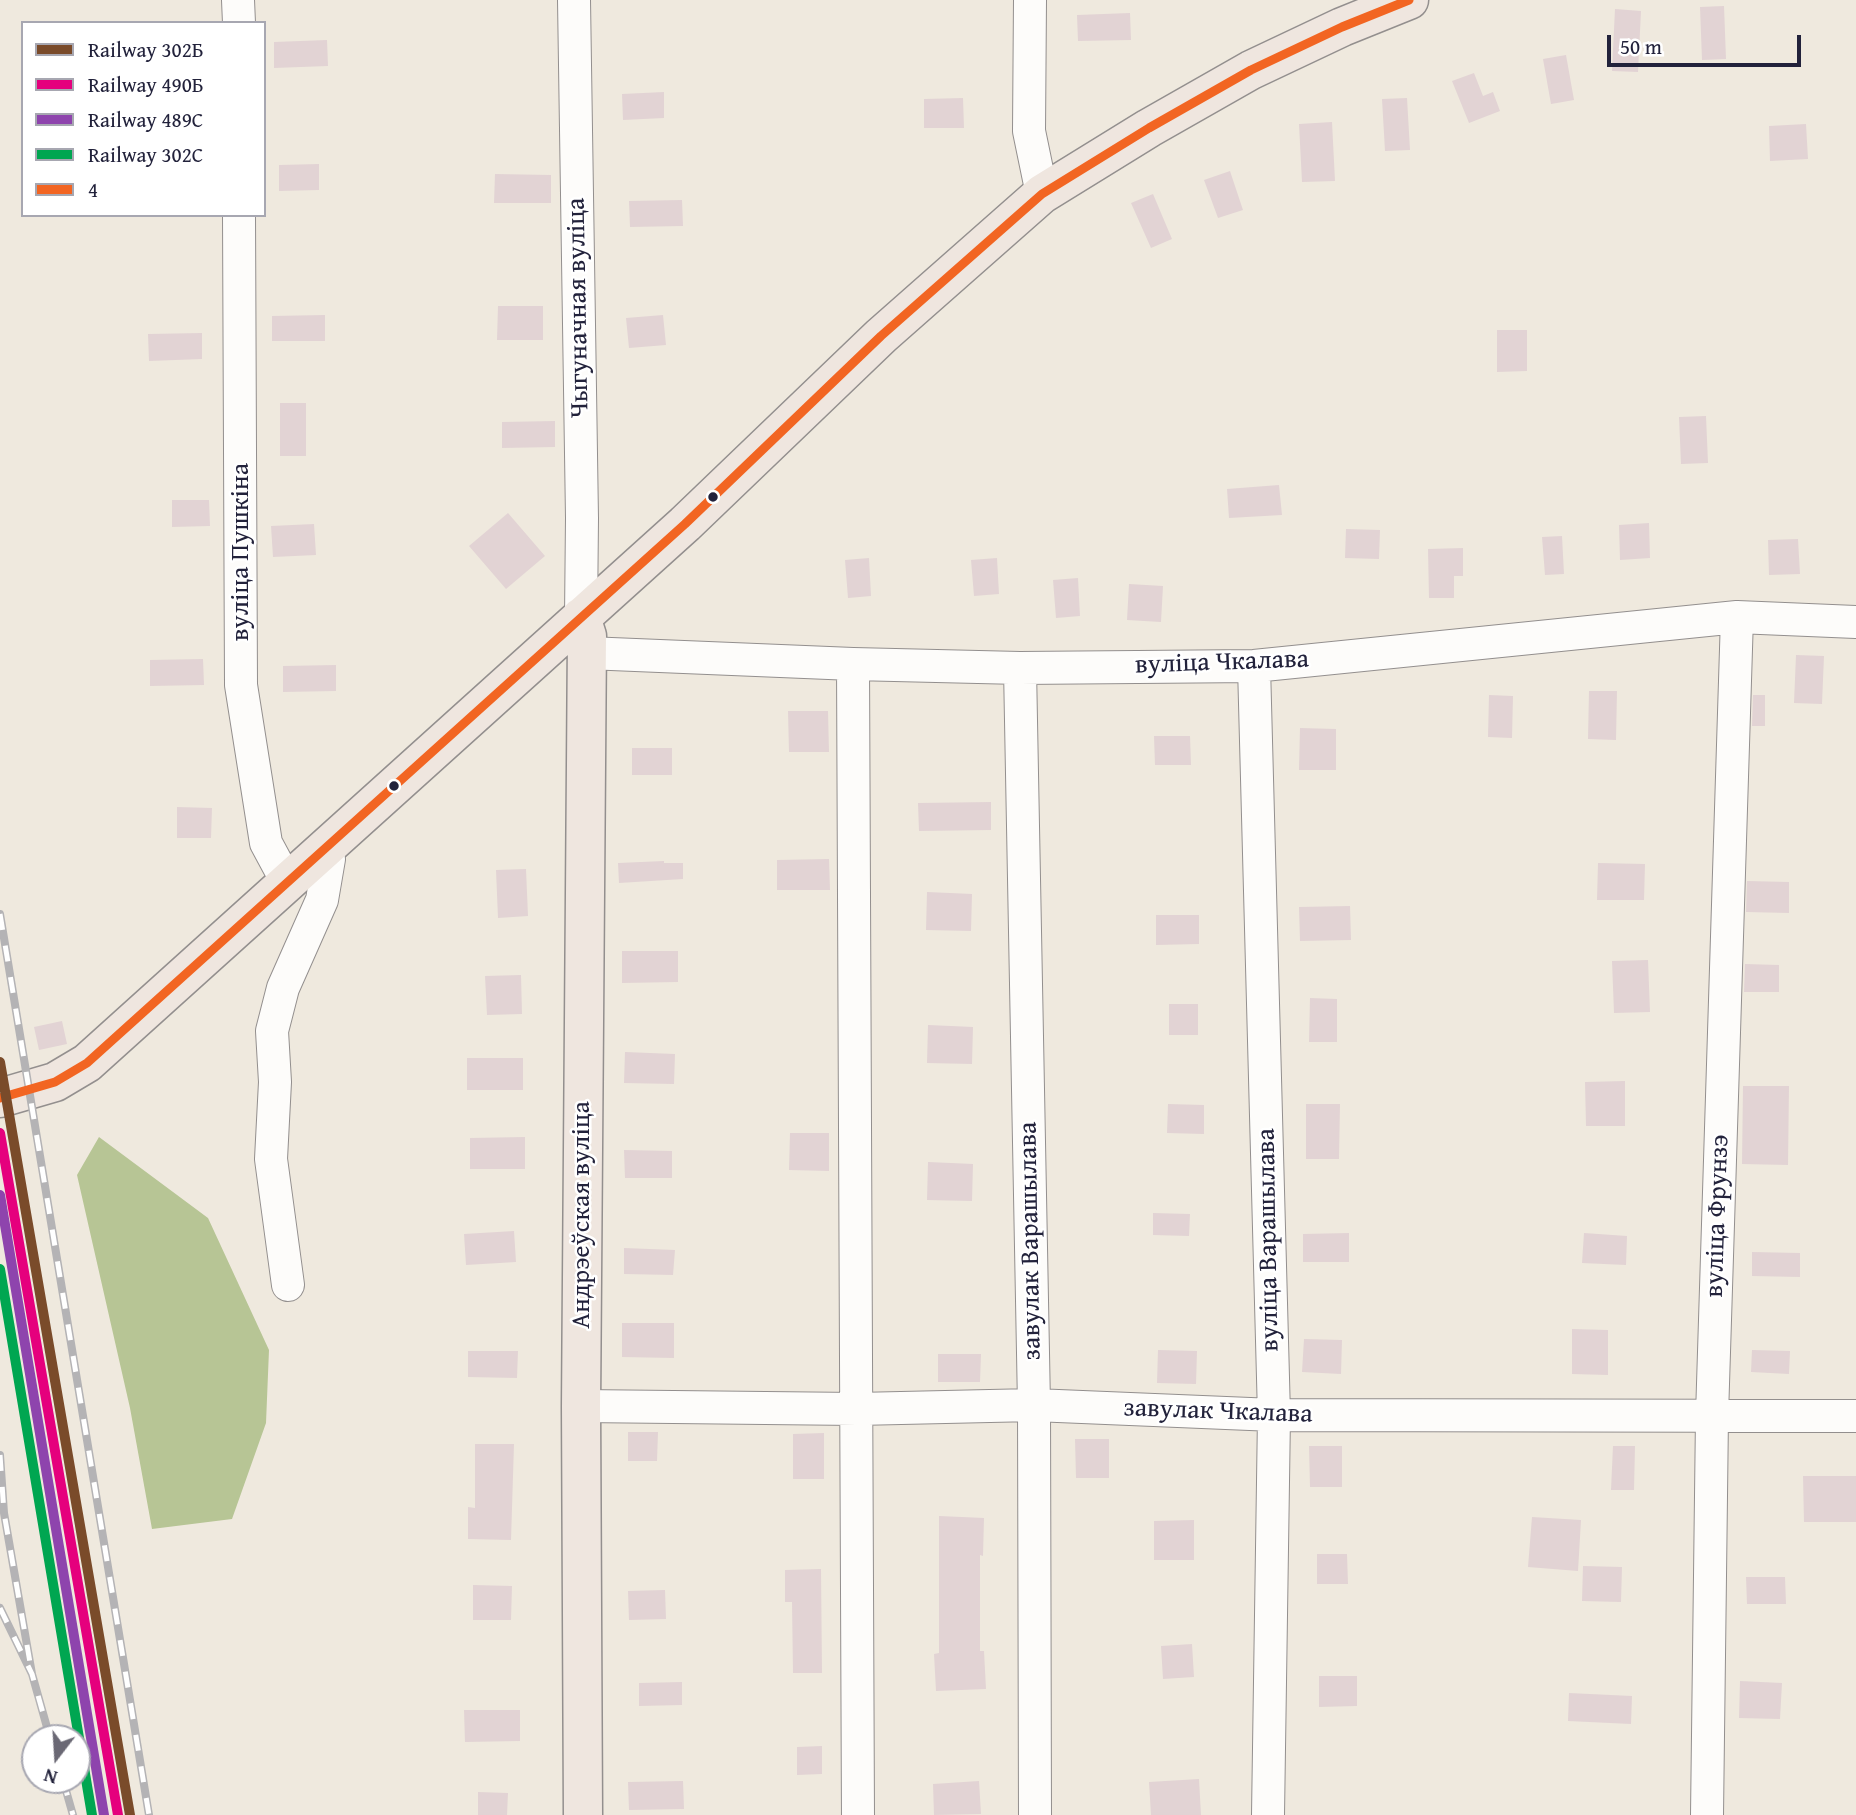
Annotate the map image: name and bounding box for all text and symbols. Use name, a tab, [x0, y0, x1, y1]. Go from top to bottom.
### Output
legend	[21, 21, 266, 217]
scale bar	[1611, 21, 1805, 65]
text: 50 m	[1620, 31, 1662, 62]
text: Railway 302Б	[88, 34, 204, 65]
text: Railway 490Б	[88, 69, 204, 100]
text: Railway 489С	[88, 104, 203, 135]
text: Railway 302С	[88, 139, 203, 170]
text: 4	[88, 174, 98, 205]
street label: Чыгуначная вуліца	[561, 197, 597, 419]
street label: вуліца Пушкіна	[225, 463, 257, 641]
unlabelled marker	[706, 490, 720, 504]
street label: вуліца Чкалава	[1134, 644, 1310, 682]
unlabelled marker	[387, 779, 401, 793]
street label: Андрэеўская вуліца	[566, 1101, 598, 1329]
street label: завулак Варашылава	[1013, 1121, 1049, 1361]
street label: вуліца Варашылава	[1251, 1128, 1287, 1352]
street label: вуліца Фрунзэ	[1700, 1134, 1736, 1298]
street label: завулак Чкалава	[1123, 1393, 1313, 1431]
north arrow	[21, 1724, 91, 1794]
text: N	[40, 1762, 61, 1792]

